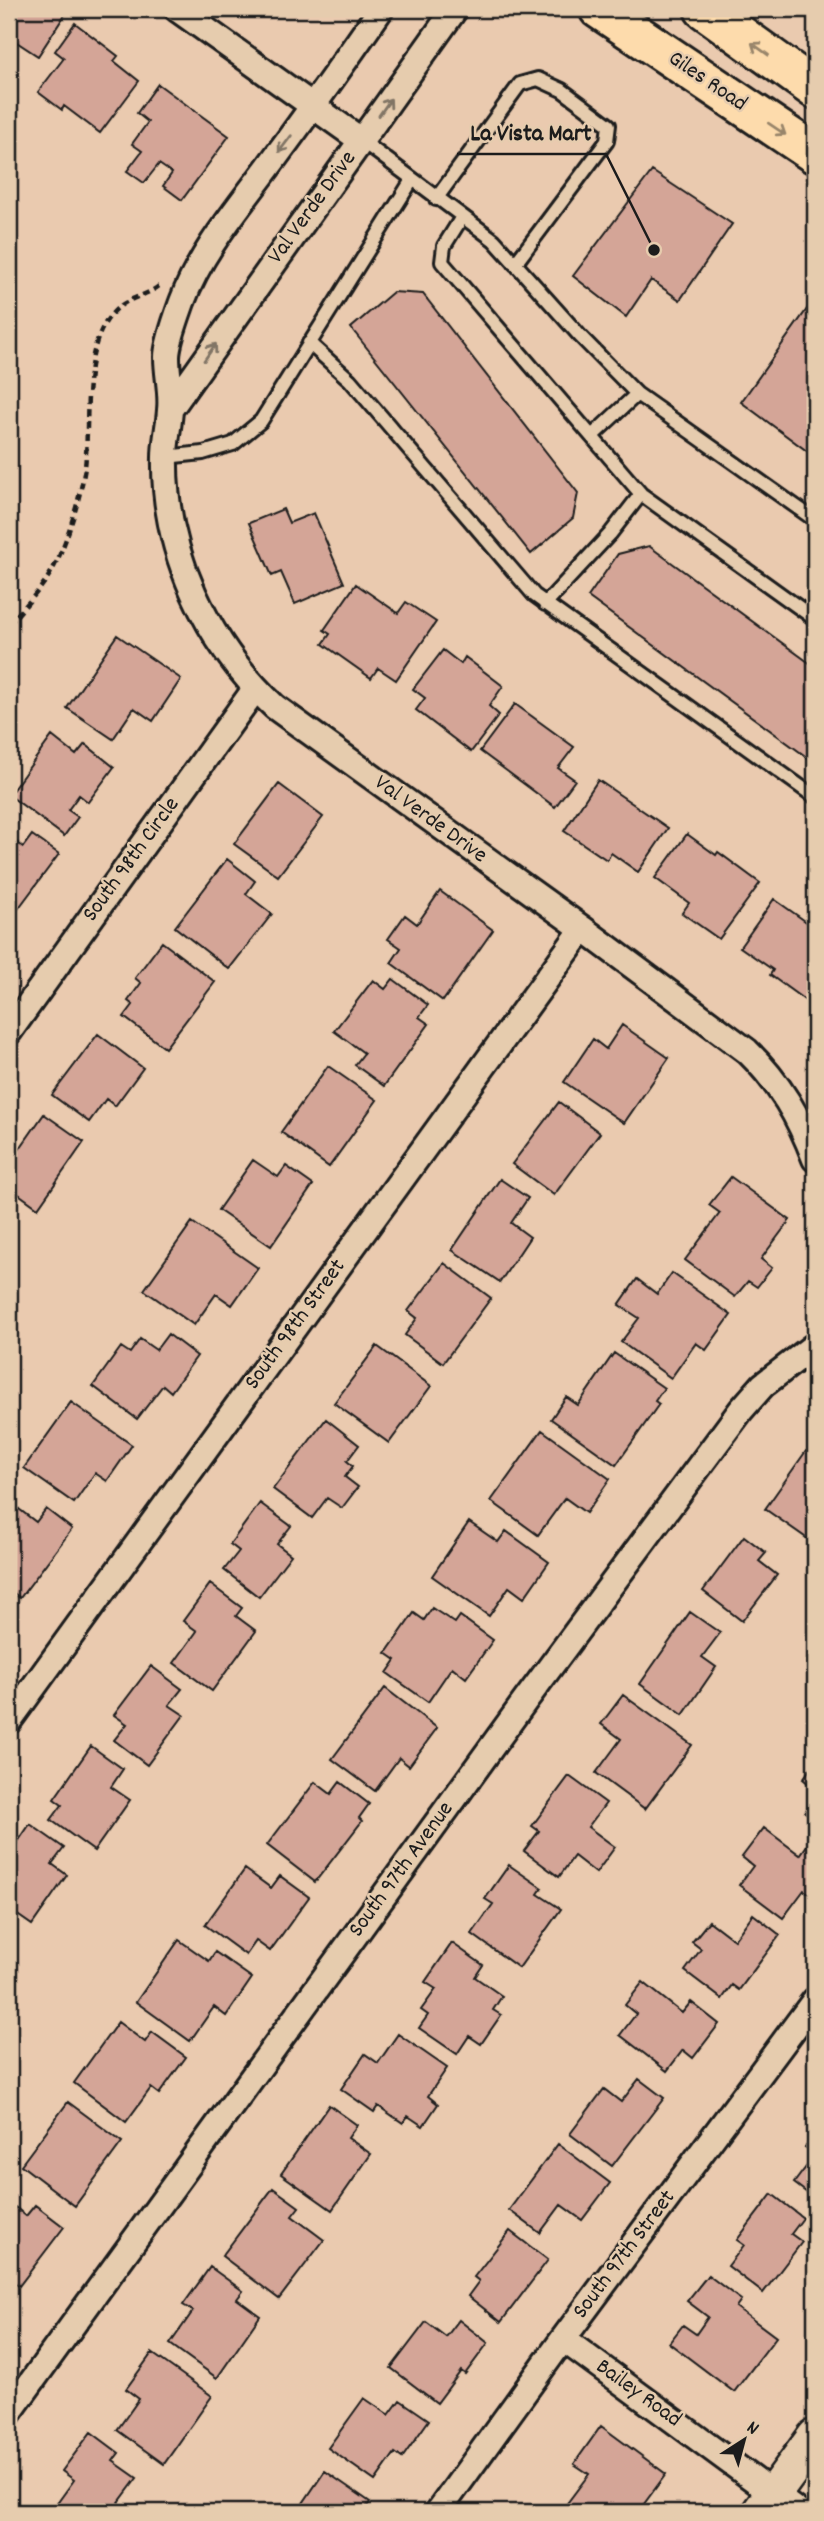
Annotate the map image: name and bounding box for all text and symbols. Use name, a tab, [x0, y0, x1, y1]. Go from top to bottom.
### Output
one-way arrow	[751, 42, 770, 56]
street label: Giles Road	[661, 43, 753, 121]
one-way arrow	[378, 98, 392, 117]
callout: La Vista Mart	[457, 109, 606, 154]
text: La Vista Mart	[470, 118, 592, 152]
one-way arrow	[767, 122, 787, 136]
one-way arrow	[278, 135, 293, 153]
street label: Val Verde Drive	[261, 145, 365, 271]
one-way arrow	[203, 343, 217, 362]
street label: Val Verde Drive	[367, 768, 493, 872]
street label: South 98th Circle	[75, 791, 189, 929]
street label: South 98th Street	[237, 1253, 355, 1397]
street label: South 97th Avenue	[341, 1795, 463, 1945]
street label: South 97th Street	[565, 2184, 685, 2326]
street label: Bailey Road	[588, 2352, 688, 2436]
north arrow	[708, 2406, 778, 2476]
text: N	[740, 2415, 764, 2443]

